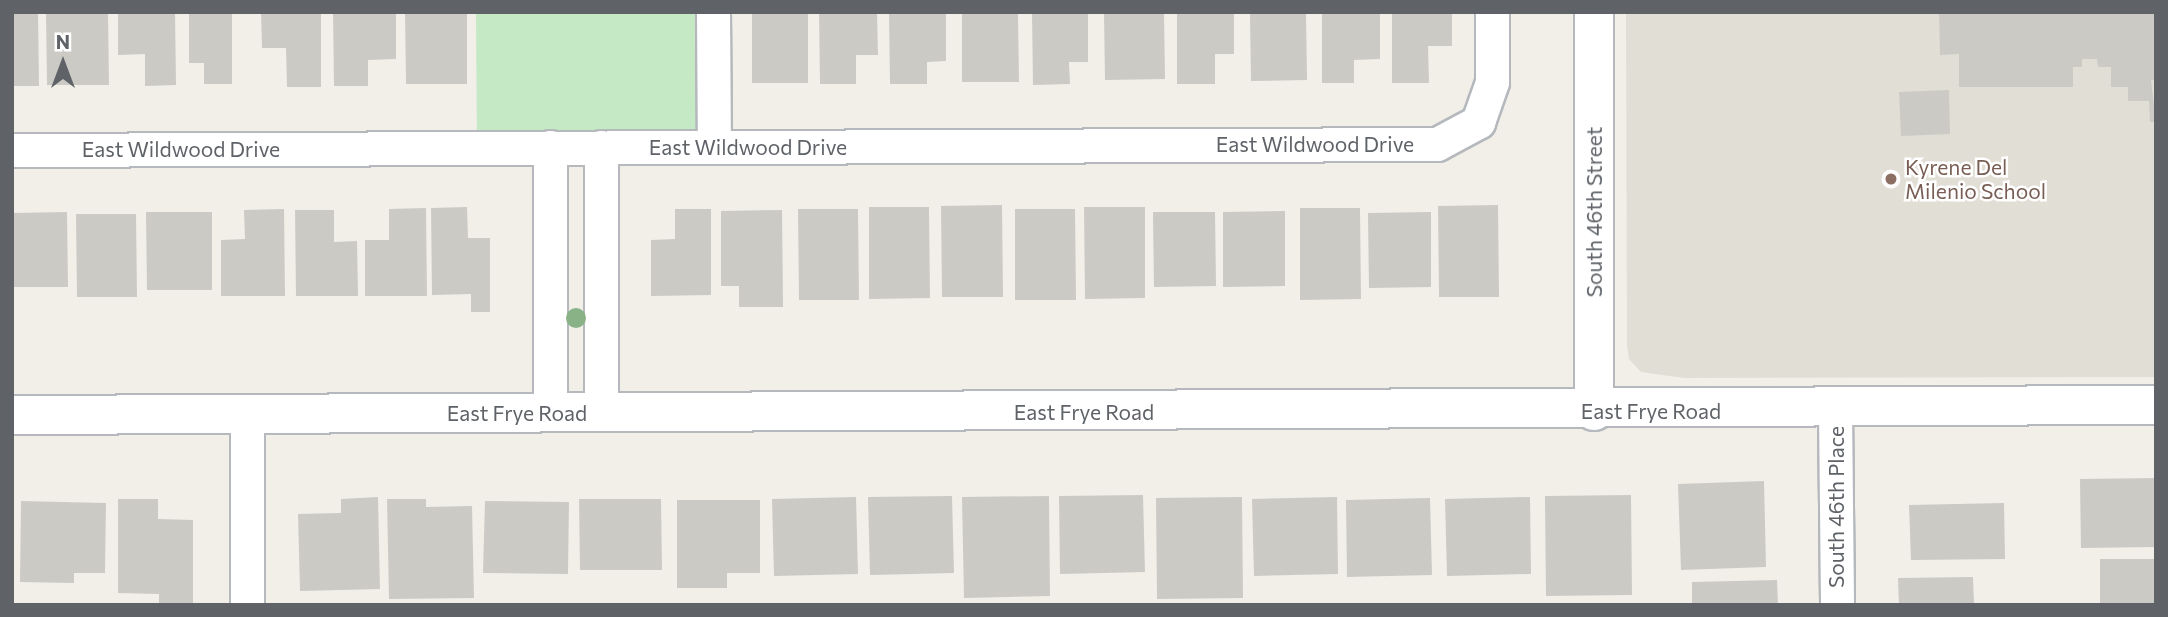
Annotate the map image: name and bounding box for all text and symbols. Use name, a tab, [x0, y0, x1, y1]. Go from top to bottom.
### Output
north arrow	[28, 28, 98, 98]
text: N	[56, 30, 70, 53]
street label: South 46th Street	[1581, 127, 1607, 297]
street label: East Wildwood Drive	[1216, 131, 1414, 157]
street label: East Wildwood Drive	[649, 134, 847, 160]
street label: East Wildwood Drive	[82, 136, 280, 162]
place label: Kyrene Del Milenio School	[1905, 154, 2046, 204]
marker: Kyrene Del Milenio School	[1883, 171, 1899, 187]
street label: East Frye Road	[1581, 398, 1721, 424]
street label: East Frye Road	[1014, 399, 1154, 425]
street label: East Frye Road	[447, 400, 587, 426]
street label: South 46th Place	[1823, 426, 1849, 588]

